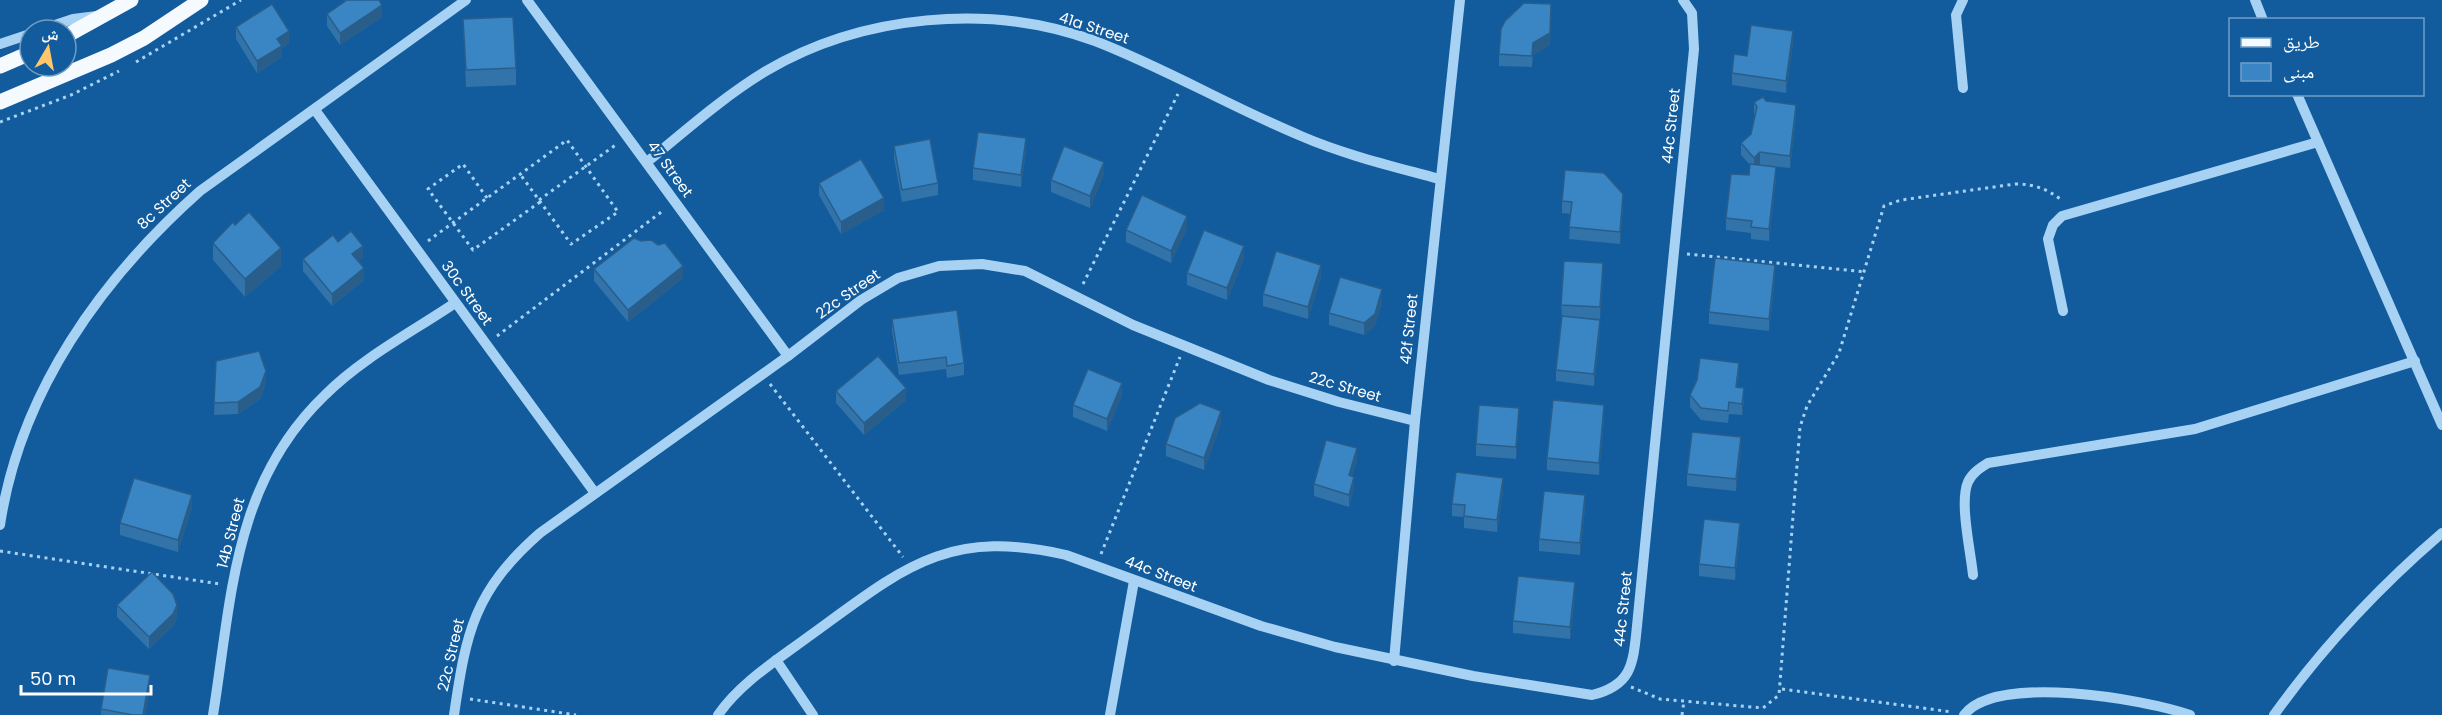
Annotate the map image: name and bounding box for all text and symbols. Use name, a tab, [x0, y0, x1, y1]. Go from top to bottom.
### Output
street label: 41a Street	[1057, 6, 1132, 49]
north arrow	[18, 18, 78, 78]
legend	[2229, 18, 2424, 96]
text: ش	[40, 21, 61, 47]
text: طريق	[2283, 29, 2320, 54]
text: مبنى	[2283, 59, 2314, 84]
street label: 44c Street	[1656, 87, 1685, 165]
street label: 47 Street	[643, 136, 698, 201]
street label: 8c Street	[132, 173, 195, 234]
street label: 30c Street	[437, 256, 498, 329]
street label: 22c Street	[811, 264, 884, 323]
street label: 42f Street	[1394, 293, 1423, 365]
street label: 22c Street	[1307, 366, 1384, 407]
street label: 14b Street	[212, 495, 249, 571]
street label: 44c Street	[1122, 550, 1200, 597]
street label: 44c Street	[1608, 570, 1637, 648]
street label: 22c Street	[432, 616, 469, 693]
scale bar	[21, 658, 152, 696]
text: 50 m	[30, 666, 76, 691]

